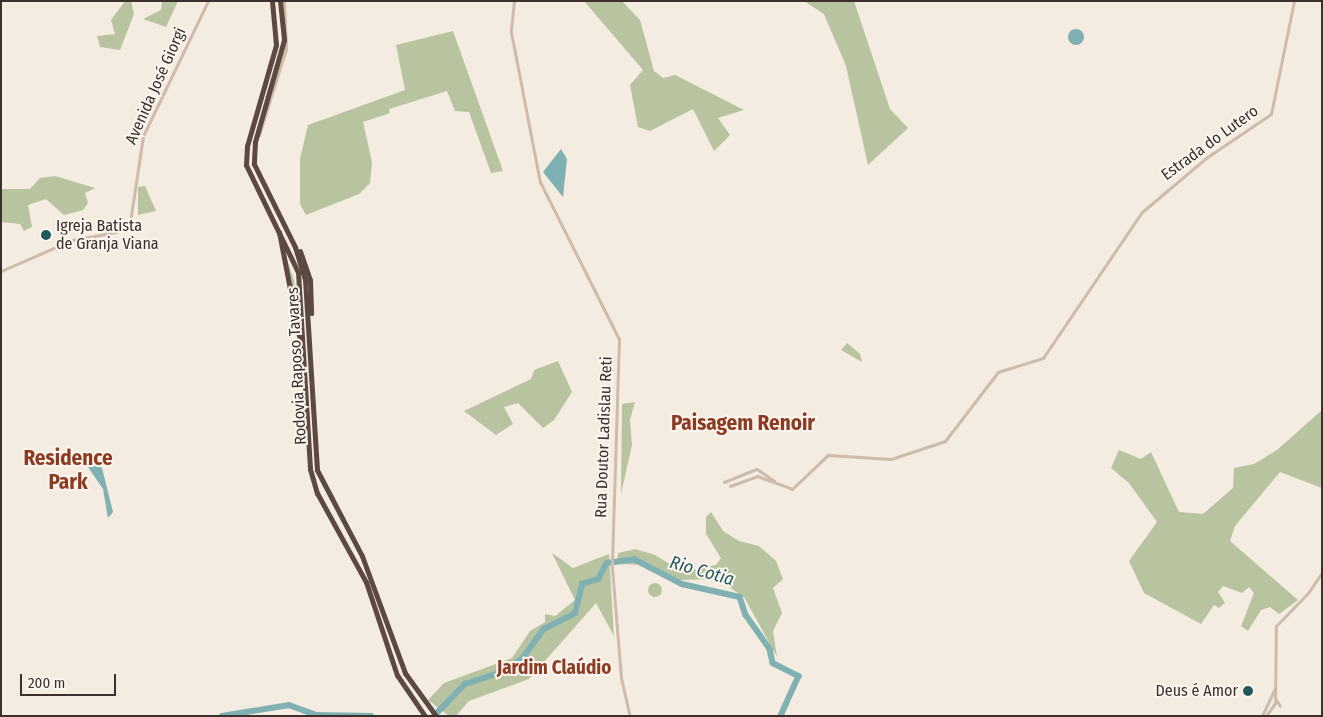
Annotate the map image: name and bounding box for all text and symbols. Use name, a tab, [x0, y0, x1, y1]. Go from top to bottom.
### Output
street label: Avenida José Giorgi	[122, 25, 190, 147]
street label: Estrada do Lutero	[1158, 101, 1262, 185]
place label: Igreja Batista de Granja Viana	[56, 216, 159, 254]
marker: Igreja Batista de Granja Viana	[40, 229, 52, 241]
street label: Rodovia Raposo Tavares	[283, 287, 311, 445]
street label: Rua Doutor Ladislau Reti	[592, 356, 616, 518]
district label: Paisagem Renoir	[671, 410, 815, 436]
district label: Residence Park	[23, 445, 113, 495]
water label: Rio Cotia	[667, 552, 737, 590]
district label: Jardim Claúdio	[497, 657, 611, 679]
scale bar	[22, 664, 119, 696]
text: 200 m	[28, 674, 65, 692]
place label: Deus é Amor	[1155, 681, 1238, 701]
marker: Deus é Amor	[1242, 685, 1254, 697]

